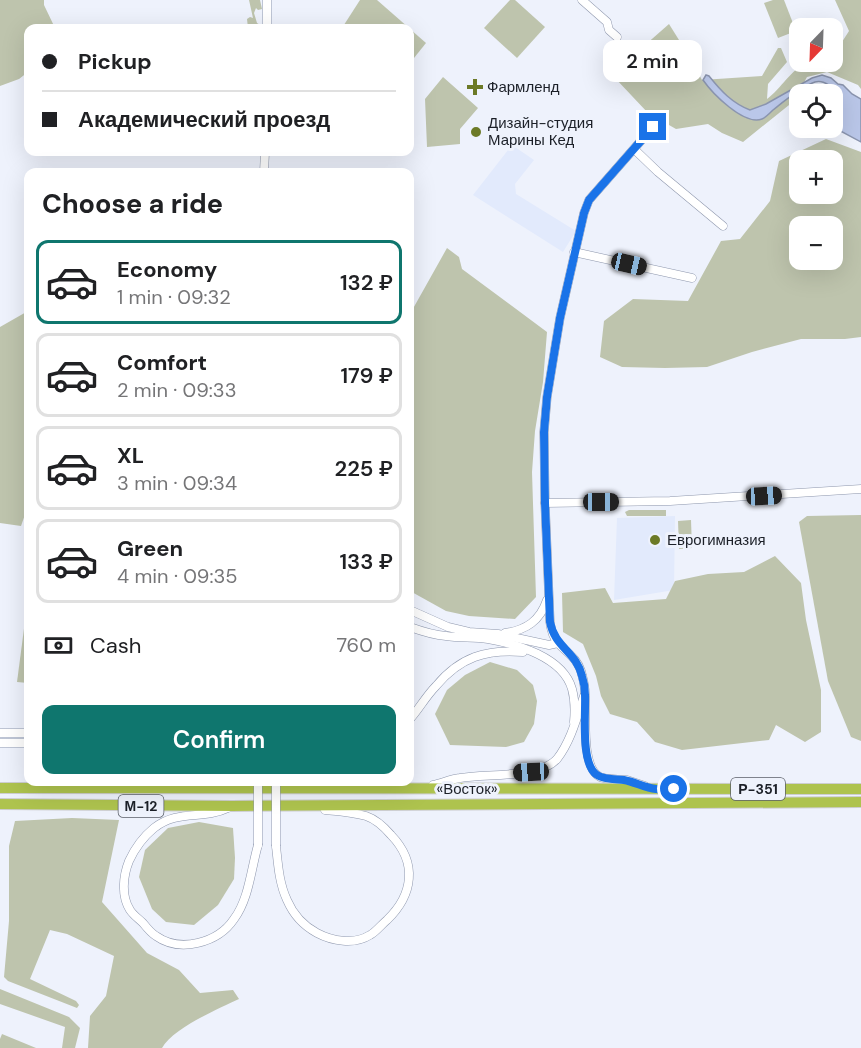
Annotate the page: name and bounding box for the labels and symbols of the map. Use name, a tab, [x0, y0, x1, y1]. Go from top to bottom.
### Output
north arrow	[789, 18, 843, 72]
callout: 2 min	[604, 40, 702, 82]
place label: Фармленд	[487, 77, 560, 97]
marker: Фармленд	[468, 80, 482, 94]
place label: Дизайн-студия Марины Кед	[488, 113, 593, 150]
route end	[639, 113, 666, 140]
marker: Дизайн-студия Марины Кед	[469, 125, 483, 139]
car	[609, 251, 649, 277]
car	[746, 486, 782, 506]
car	[583, 493, 619, 511]
place label: Еврогимназия	[667, 530, 766, 550]
marker: Еврогимназия	[648, 533, 662, 547]
car	[513, 762, 549, 782]
route start	[660, 775, 687, 802]
road number: Р-351	[731, 778, 785, 800]
street label: «Восток»	[436, 779, 498, 799]
road number: М-12	[118, 795, 164, 817]

